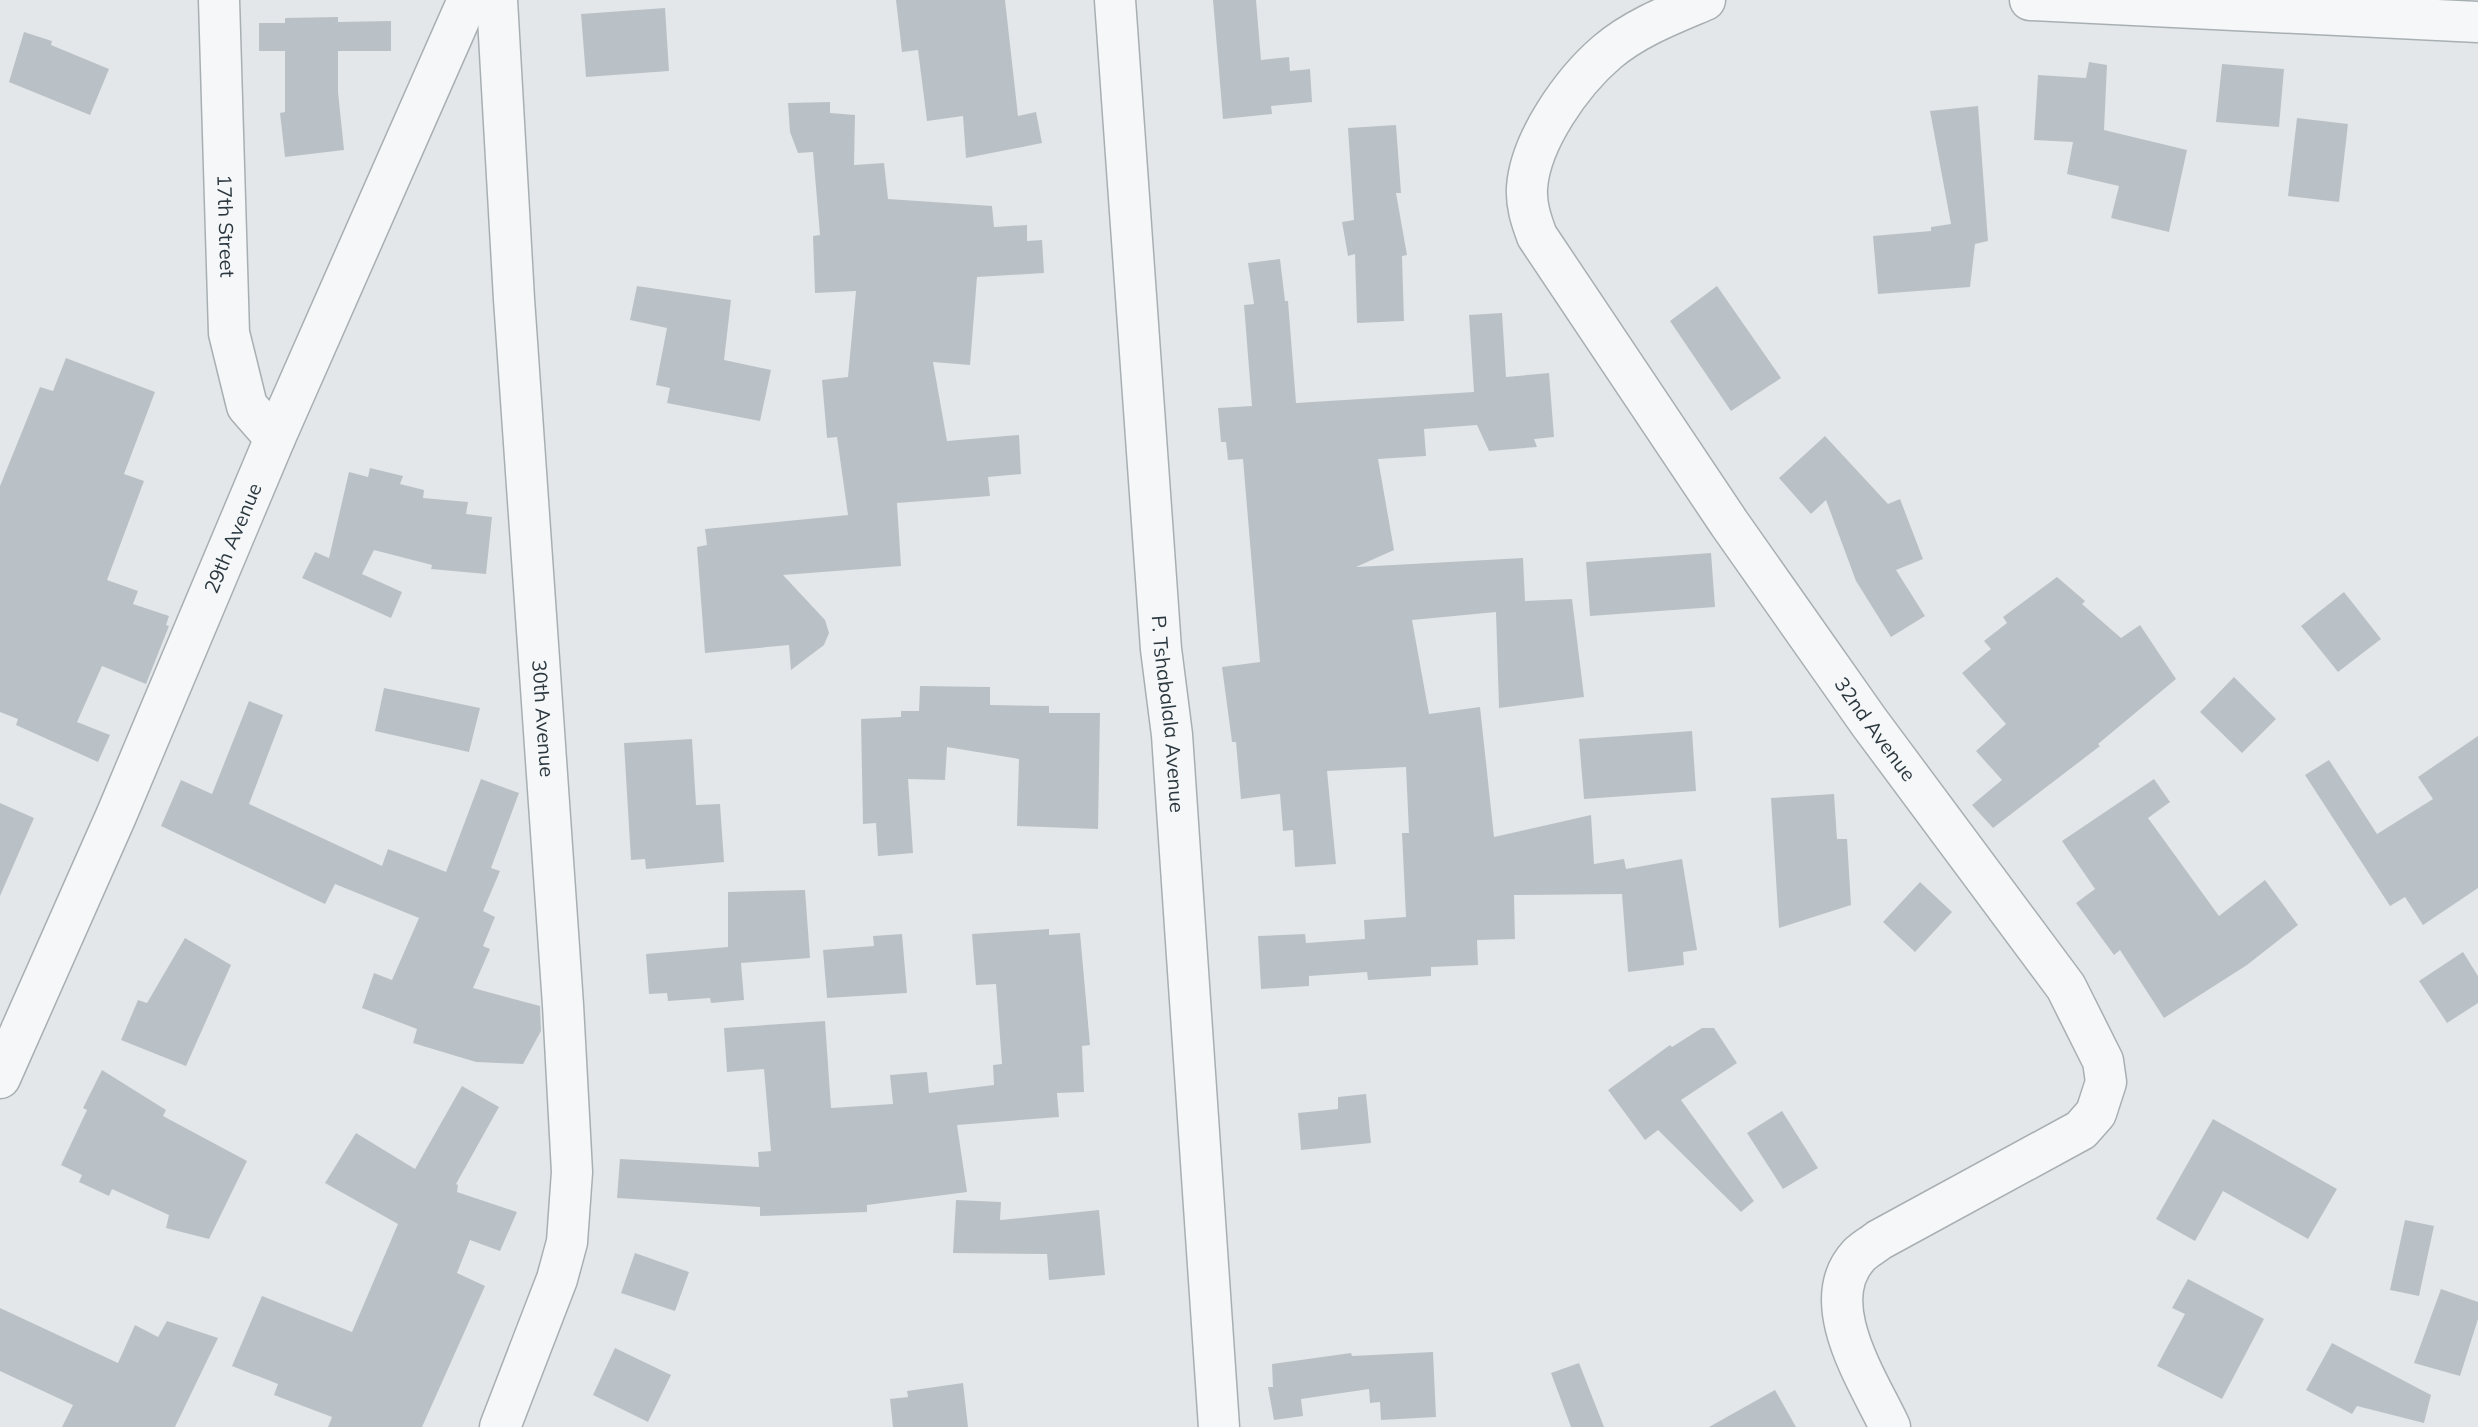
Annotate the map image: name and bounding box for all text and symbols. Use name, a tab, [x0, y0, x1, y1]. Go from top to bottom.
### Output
street label: 17th Street	[212, 174, 240, 278]
street label: 29th Avenue	[198, 479, 267, 597]
street label: P. Tshabalala Avenue	[1147, 614, 1190, 814]
street label: 30th Avenue	[527, 659, 560, 778]
street label: 32nd Avenue	[1829, 672, 1922, 786]

